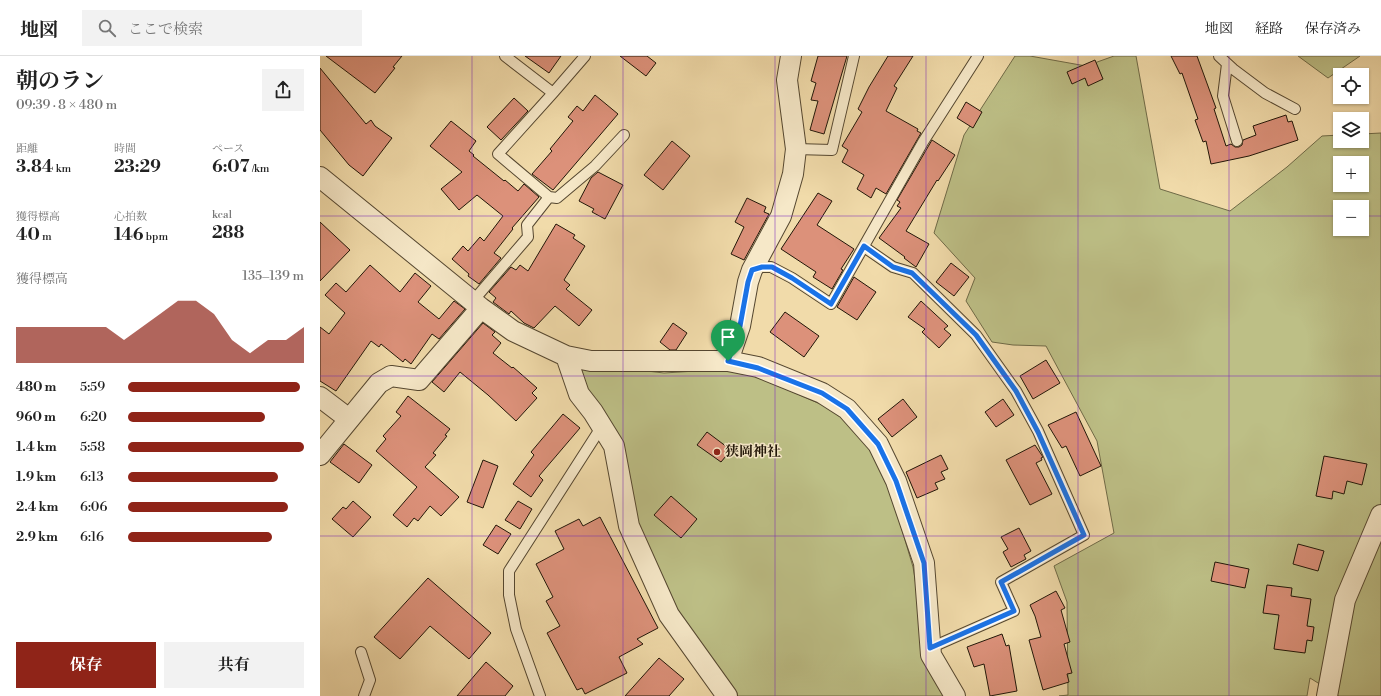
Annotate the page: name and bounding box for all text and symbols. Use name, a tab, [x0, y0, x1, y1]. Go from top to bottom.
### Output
search box	[82, 10, 362, 46]
icon: search	[96, 17, 118, 39]
text: 地図	[20, 18, 58, 42]
text: ここで検索	[128, 20, 203, 39]
text: 地図	[1205, 20, 1233, 38]
text: 経路	[1255, 20, 1283, 38]
text: 保存済み	[1305, 20, 1361, 38]
text: 朝のラン	[16, 68, 104, 95]
map controls	[1333, 68, 1369, 236]
button: locate	[1333, 68, 1369, 104]
button: share	[262, 69, 304, 111]
text: 09:39 · 8 × 480 m	[16, 97, 117, 113]
button: layers	[1333, 112, 1369, 148]
text: 距離	[16, 142, 38, 156]
text: 時間	[114, 142, 136, 156]
text: ペース	[212, 142, 244, 156]
text: 3.84	[16, 156, 53, 178]
text: 23:29	[114, 156, 161, 178]
text: 6:07	[212, 156, 250, 178]
button: +	[1333, 156, 1369, 192]
text: km	[53, 162, 71, 176]
text: /km	[250, 162, 269, 176]
button: −	[1333, 200, 1369, 236]
text: kcal	[212, 208, 232, 222]
text: 獲得標高	[16, 210, 60, 224]
text: 心拍数	[114, 210, 147, 224]
text: 288	[212, 222, 244, 244]
text: 40	[16, 224, 40, 246]
text: 146	[114, 224, 144, 246]
text: m	[40, 230, 52, 244]
text: bpm	[144, 230, 168, 244]
text: 135–139 m	[242, 268, 304, 284]
text: 獲得標高	[16, 271, 68, 287]
pin	[711, 320, 745, 361]
icon: arrive	[717, 326, 739, 348]
text: 480 m	[16, 379, 56, 395]
text: 5:59	[80, 379, 105, 395]
text: 960 m	[16, 409, 56, 425]
text: 6:20	[80, 409, 107, 425]
text: 1.4 km	[16, 439, 57, 455]
text: 5:58	[80, 439, 105, 455]
place label: 狭岡神社	[725, 443, 781, 461]
marker: 狭岡神社	[712, 447, 722, 457]
text: 1.9 km	[16, 469, 56, 485]
text: 6:13	[80, 469, 104, 485]
text: 2.4 km	[16, 499, 58, 515]
text: 6:06	[80, 499, 107, 515]
text: 2.9 km	[16, 529, 58, 545]
text: 6:16	[80, 529, 104, 545]
button: 保存	[16, 642, 156, 688]
button: 共有	[164, 642, 304, 688]

